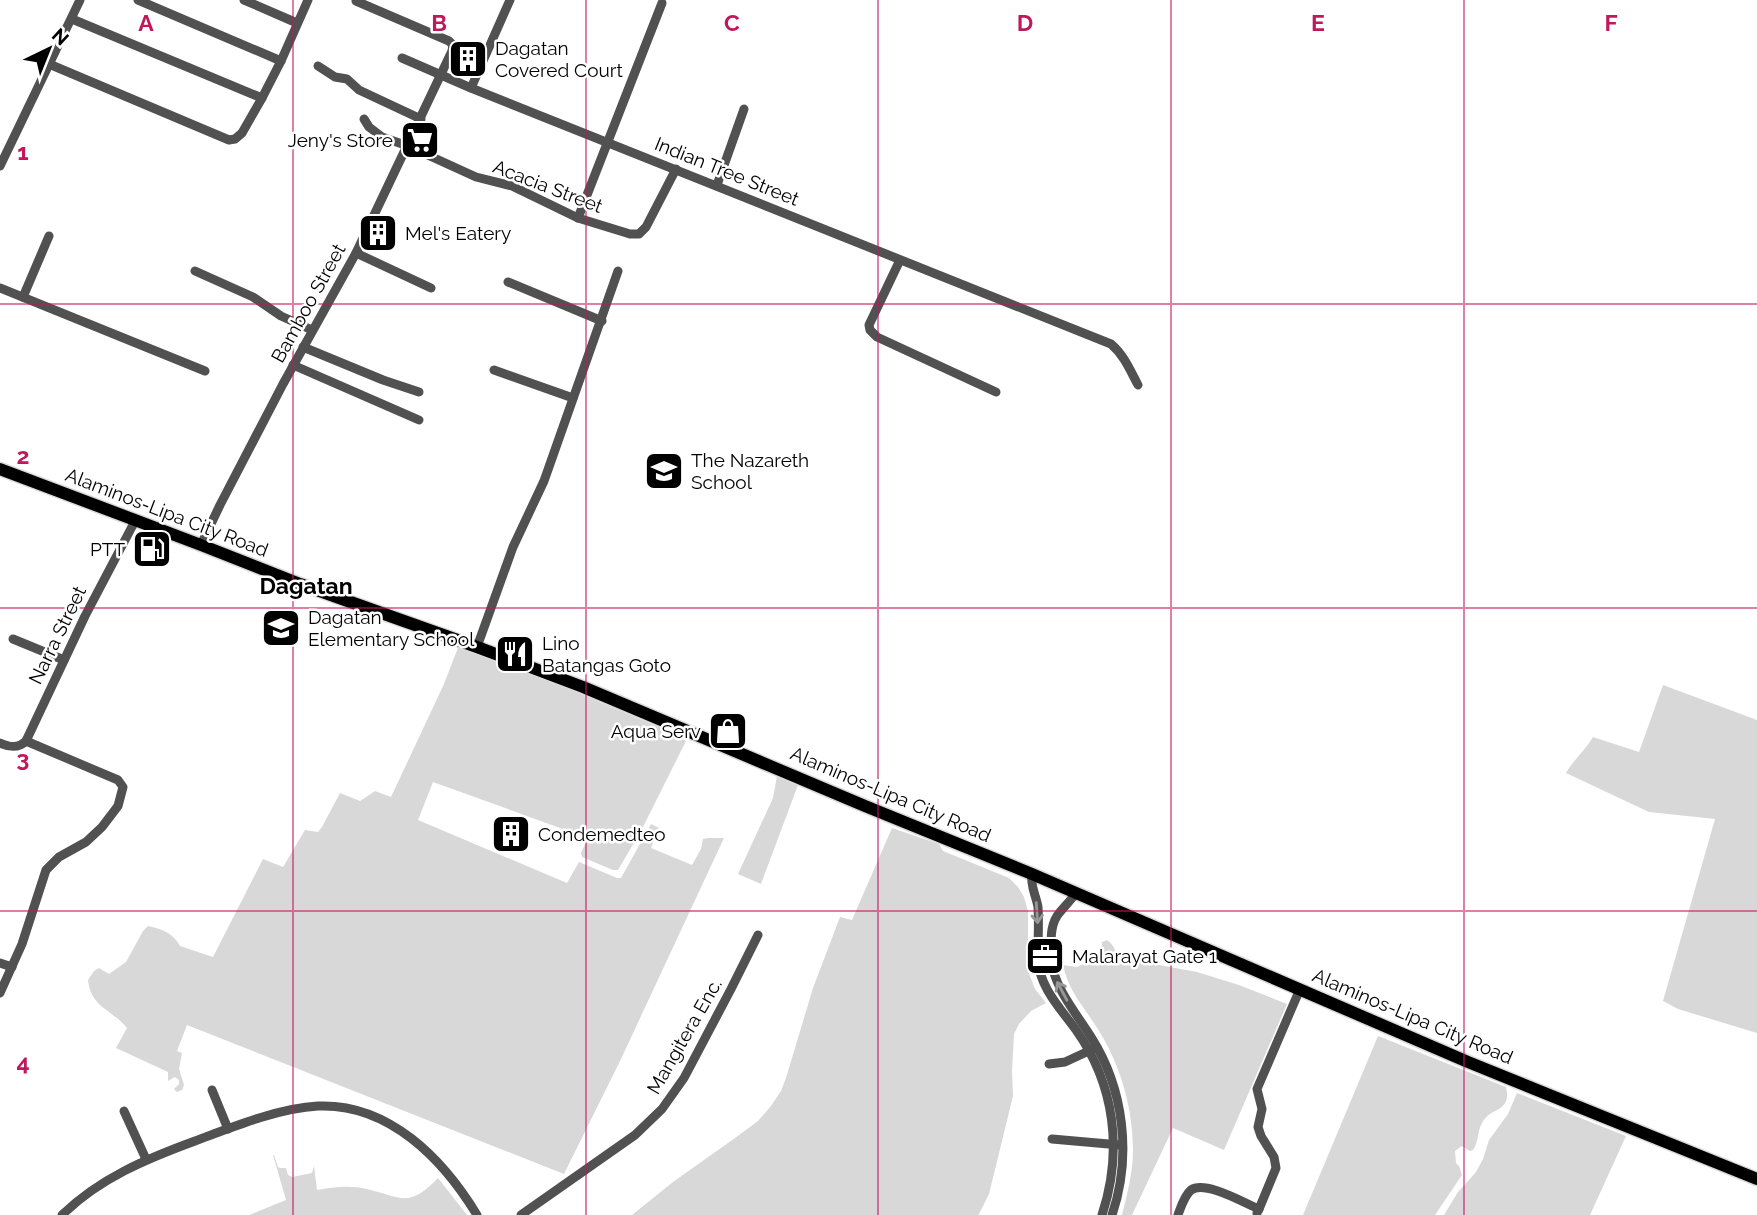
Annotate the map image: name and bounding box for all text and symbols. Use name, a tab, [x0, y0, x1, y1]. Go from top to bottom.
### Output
text: A	[138, 9, 154, 36]
text: B	[431, 9, 447, 36]
text: C	[724, 9, 740, 36]
text: D	[1017, 9, 1033, 36]
text: E	[1311, 9, 1325, 36]
text: F	[1604, 9, 1618, 36]
north arrow	[14, 14, 84, 84]
text: N	[48, 24, 73, 50]
place label: Dagatan Covered Court	[495, 37, 623, 81]
building icon: Dagatan Covered Court	[447, 38, 489, 80]
supermarket icon: Jeny's Store	[399, 119, 441, 161]
place label: Jeny's Store	[288, 129, 393, 151]
street label: Indian Tree Street	[652, 132, 803, 210]
text: 1	[17, 138, 29, 165]
street label: Acacia Street	[490, 155, 607, 217]
building icon: Mel's Eatery	[357, 212, 399, 254]
place label: Mel's Eatery	[405, 222, 511, 244]
street label: Bamboo Street	[266, 239, 350, 366]
text: 2	[17, 442, 29, 469]
place label: The Nazareth School	[691, 449, 809, 493]
school or university icon: The Nazareth School	[643, 450, 685, 492]
street label: Alaminos-Lipa City Road	[62, 463, 272, 561]
fuel station icon: PTT	[131, 528, 173, 570]
place label: PTT	[90, 538, 125, 560]
district label: Dagatan	[259, 572, 353, 599]
street label: Narra Street	[24, 582, 90, 688]
place label: Dagatan Elementary School	[308, 606, 475, 650]
school or university icon: Dagatan Elementary School	[260, 607, 302, 649]
place label: Lino Batangas Goto	[542, 632, 671, 676]
restaurant icon: Lino Batangas Goto	[494, 633, 536, 675]
shop icon: Aqua Serv	[707, 710, 749, 752]
place label: Aqua Serv	[611, 720, 701, 742]
street label: Alaminos-Lipa City Road	[788, 742, 994, 846]
text: 3	[17, 745, 29, 772]
building icon: Condemedteo	[490, 813, 532, 855]
place label: Condemedteo	[538, 823, 665, 845]
one-way arrow	[1031, 901, 1044, 924]
office icon: Malarayat Gate 1	[1024, 935, 1066, 977]
place label: Malarayat Gate 1	[1072, 945, 1217, 967]
street label: Alaminos-Lipa City Road	[1310, 964, 1516, 1068]
street label: Mangitera Enc.	[642, 974, 726, 1098]
one-way arrow	[1055, 981, 1069, 1001]
text: 4	[16, 1049, 30, 1076]

